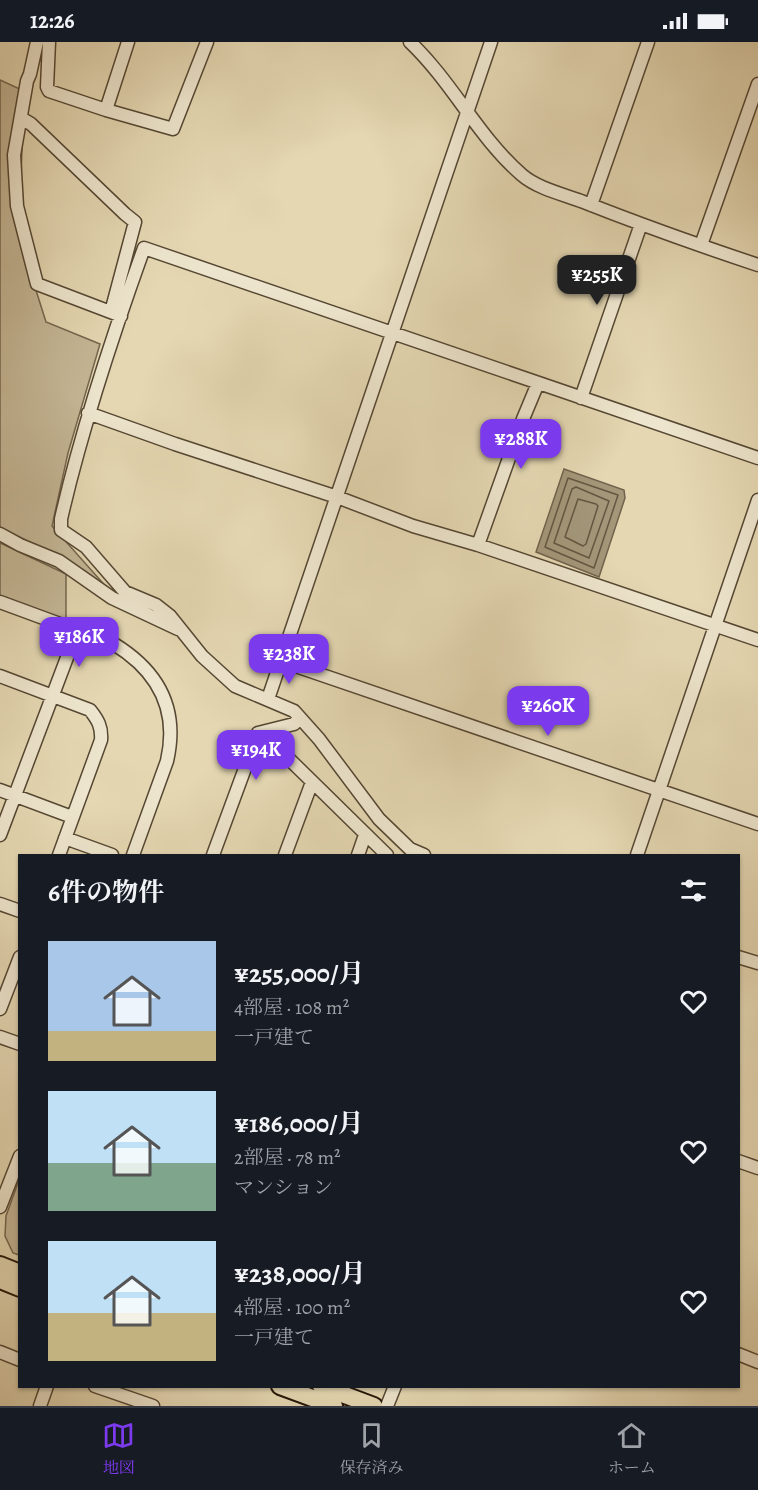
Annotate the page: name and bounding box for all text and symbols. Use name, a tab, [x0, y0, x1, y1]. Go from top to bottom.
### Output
text: 12:26	[30, 6, 75, 36]
pin: ¥255K	[555, 255, 639, 306]
text: ¥255K	[571, 261, 623, 288]
pin: ¥288K	[479, 419, 563, 470]
text: ¥288K	[494, 425, 548, 452]
pin: ¥186K	[37, 617, 121, 668]
text: ¥186K	[54, 623, 104, 650]
pin: ¥238K	[247, 634, 331, 685]
text: ¥238K	[263, 640, 315, 667]
pin: ¥260K	[506, 686, 590, 737]
text: ¥260K	[521, 692, 575, 719]
pin: ¥194K	[214, 730, 298, 781]
text: ¥194K	[231, 736, 281, 763]
icon: filters	[677, 874, 710, 907]
text: 6件の物件	[48, 875, 164, 910]
text: ¥255,000/月	[234, 956, 364, 991]
icon: home	[96, 965, 168, 1037]
icon: heart	[677, 985, 710, 1018]
text: 4部屋 · 108 m²	[234, 994, 349, 1021]
text: 一戸建て	[234, 1024, 314, 1051]
text: ¥186,000/月	[234, 1106, 364, 1141]
icon: home	[96, 1115, 168, 1187]
icon: heart	[677, 1135, 710, 1168]
text: 2部屋 · 78 m²	[234, 1144, 341, 1171]
text: マンション	[234, 1174, 333, 1201]
text: ¥238,000/月	[234, 1256, 366, 1291]
icon: home	[96, 1265, 168, 1337]
icon: heart	[677, 1285, 710, 1318]
text: 4部屋 · 100 m²	[234, 1294, 350, 1321]
text: 一戸建て	[234, 1324, 314, 1351]
tab: 地図	[102, 1419, 135, 1479]
tab: 保存済み	[339, 1419, 403, 1479]
tab: ホーム	[608, 1419, 656, 1479]

